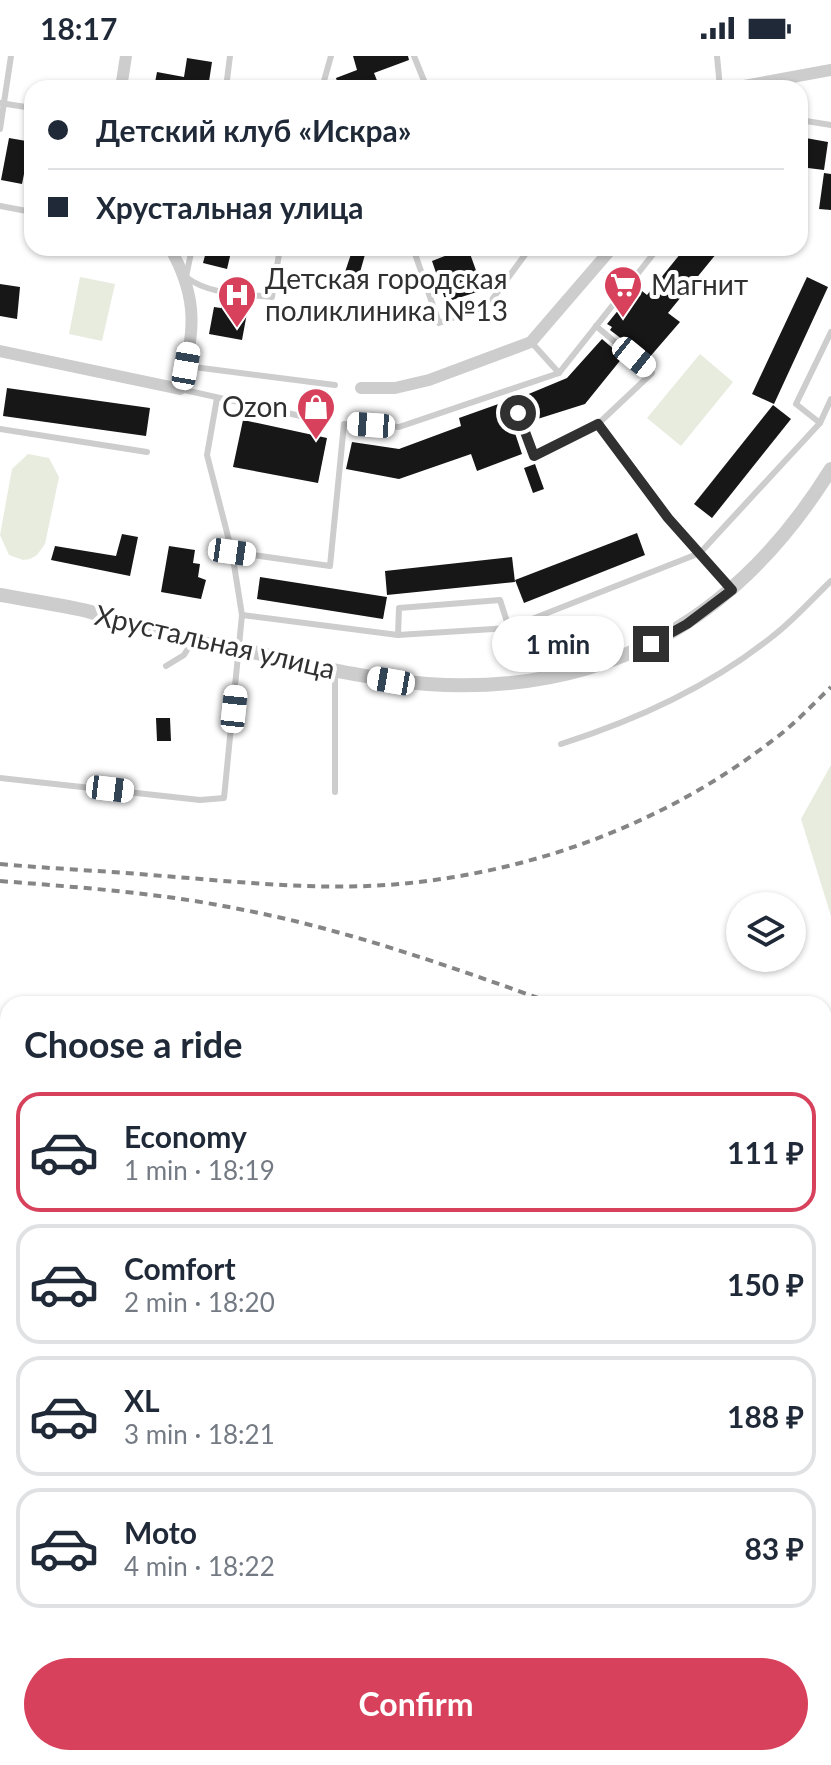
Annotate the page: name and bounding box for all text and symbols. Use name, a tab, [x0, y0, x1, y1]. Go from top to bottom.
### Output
text: 18:17	[40, 10, 117, 46]
text: Детский клуб «Искра»	[96, 112, 411, 148]
text: Хрустальная улица	[96, 189, 364, 225]
place label: Детская городская поликлиника №13	[265, 261, 508, 327]
supermarket icon: Магнит	[602, 264, 644, 319]
place label: Магнит	[651, 267, 748, 301]
hospital icon: Детская городская поликлиника №13	[216, 274, 258, 329]
car	[608, 333, 660, 381]
car	[170, 340, 202, 392]
shop icon: Ozon	[295, 386, 337, 441]
place label: Ozon	[222, 389, 288, 423]
route start	[500, 395, 536, 431]
car	[346, 411, 396, 439]
car	[207, 537, 257, 567]
street label: Хрустальная улица	[92, 597, 339, 685]
callout: 1 min	[491, 616, 623, 672]
route end	[633, 626, 669, 662]
text: 1 min	[526, 628, 590, 660]
car	[365, 665, 417, 697]
car	[220, 684, 248, 734]
car	[85, 774, 135, 804]
map controls	[726, 892, 806, 972]
button: layers	[726, 892, 806, 972]
text: Choose a ride	[24, 1022, 243, 1066]
icon: car	[28, 1116, 100, 1188]
text: Economy	[124, 1118, 247, 1154]
text: 111 ₽	[727, 1134, 804, 1170]
text: 1 min · 18:19	[124, 1154, 275, 1186]
icon: car	[28, 1248, 100, 1320]
text: Comfort	[124, 1250, 236, 1286]
text: 150 ₽	[727, 1266, 804, 1302]
text: 2 min · 18:20	[124, 1286, 275, 1318]
icon: car	[28, 1380, 100, 1452]
text: XL	[124, 1382, 160, 1418]
text: 188 ₽	[727, 1398, 804, 1434]
text: 3 min · 18:21	[124, 1418, 275, 1450]
icon: car	[28, 1512, 100, 1584]
text: Moto	[124, 1514, 197, 1550]
text: 83 ₽	[744, 1530, 804, 1566]
text: 4 min · 18:22	[124, 1550, 275, 1582]
button: Confirm	[24, 1658, 808, 1750]

